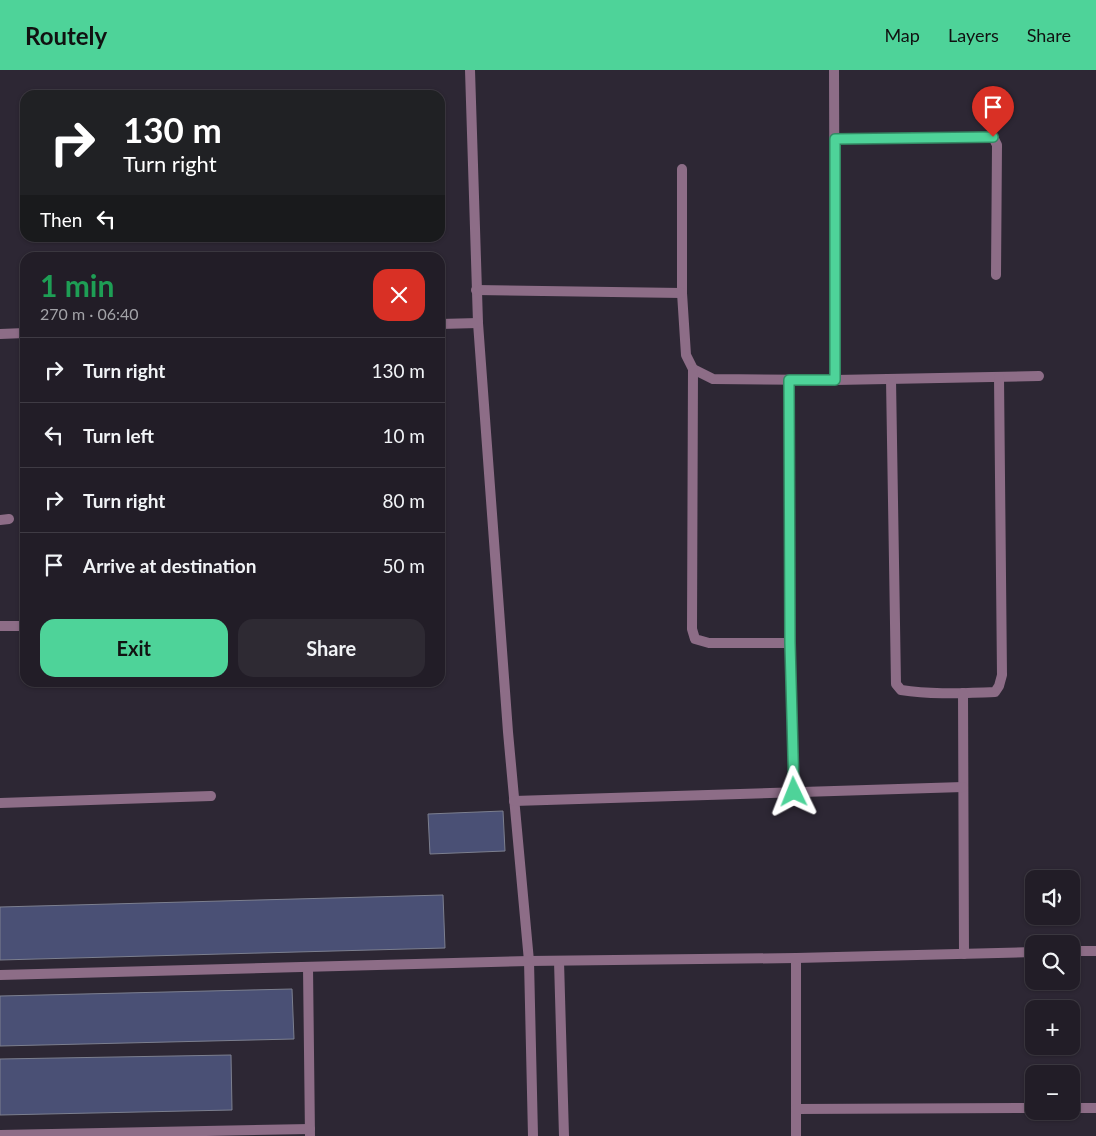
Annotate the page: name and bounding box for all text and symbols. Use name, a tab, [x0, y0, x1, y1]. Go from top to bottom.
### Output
text: Routely	[25, 21, 107, 50]
text: Map	[884, 24, 920, 46]
text: Layers	[948, 24, 999, 46]
text: Share	[1027, 24, 1071, 46]
pin	[972, 86, 1014, 137]
icon: arrive	[979, 93, 1007, 121]
text: 130 m	[123, 108, 222, 150]
icon: right	[40, 110, 105, 175]
text: Turn right	[123, 150, 217, 177]
icon: left	[92, 205, 120, 233]
text: Then	[40, 208, 82, 231]
text: 1 min	[40, 267, 114, 303]
button: close	[373, 269, 425, 321]
text: 270 m · 06:40	[40, 304, 139, 323]
icon: right	[40, 356, 68, 384]
text: Turn right	[83, 359, 165, 382]
text: 130 m	[371, 359, 425, 382]
icon: left	[40, 421, 68, 449]
text: Turn left	[83, 424, 154, 447]
text: 10 m	[382, 424, 425, 447]
icon: right	[40, 486, 68, 514]
text: Turn right	[83, 489, 165, 512]
text: 80 m	[382, 489, 425, 512]
icon: arrive	[40, 551, 68, 579]
text: Arrive at destination	[83, 554, 256, 577]
text: 50 m	[382, 554, 425, 577]
button: Exit	[40, 619, 228, 677]
button: Share	[238, 619, 425, 677]
position arrow	[767, 765, 819, 817]
map controls	[1025, 870, 1080, 1120]
button: sound	[1025, 870, 1080, 925]
button: search	[1025, 935, 1080, 990]
button: +	[1025, 1000, 1080, 1055]
button: −	[1025, 1065, 1080, 1120]

